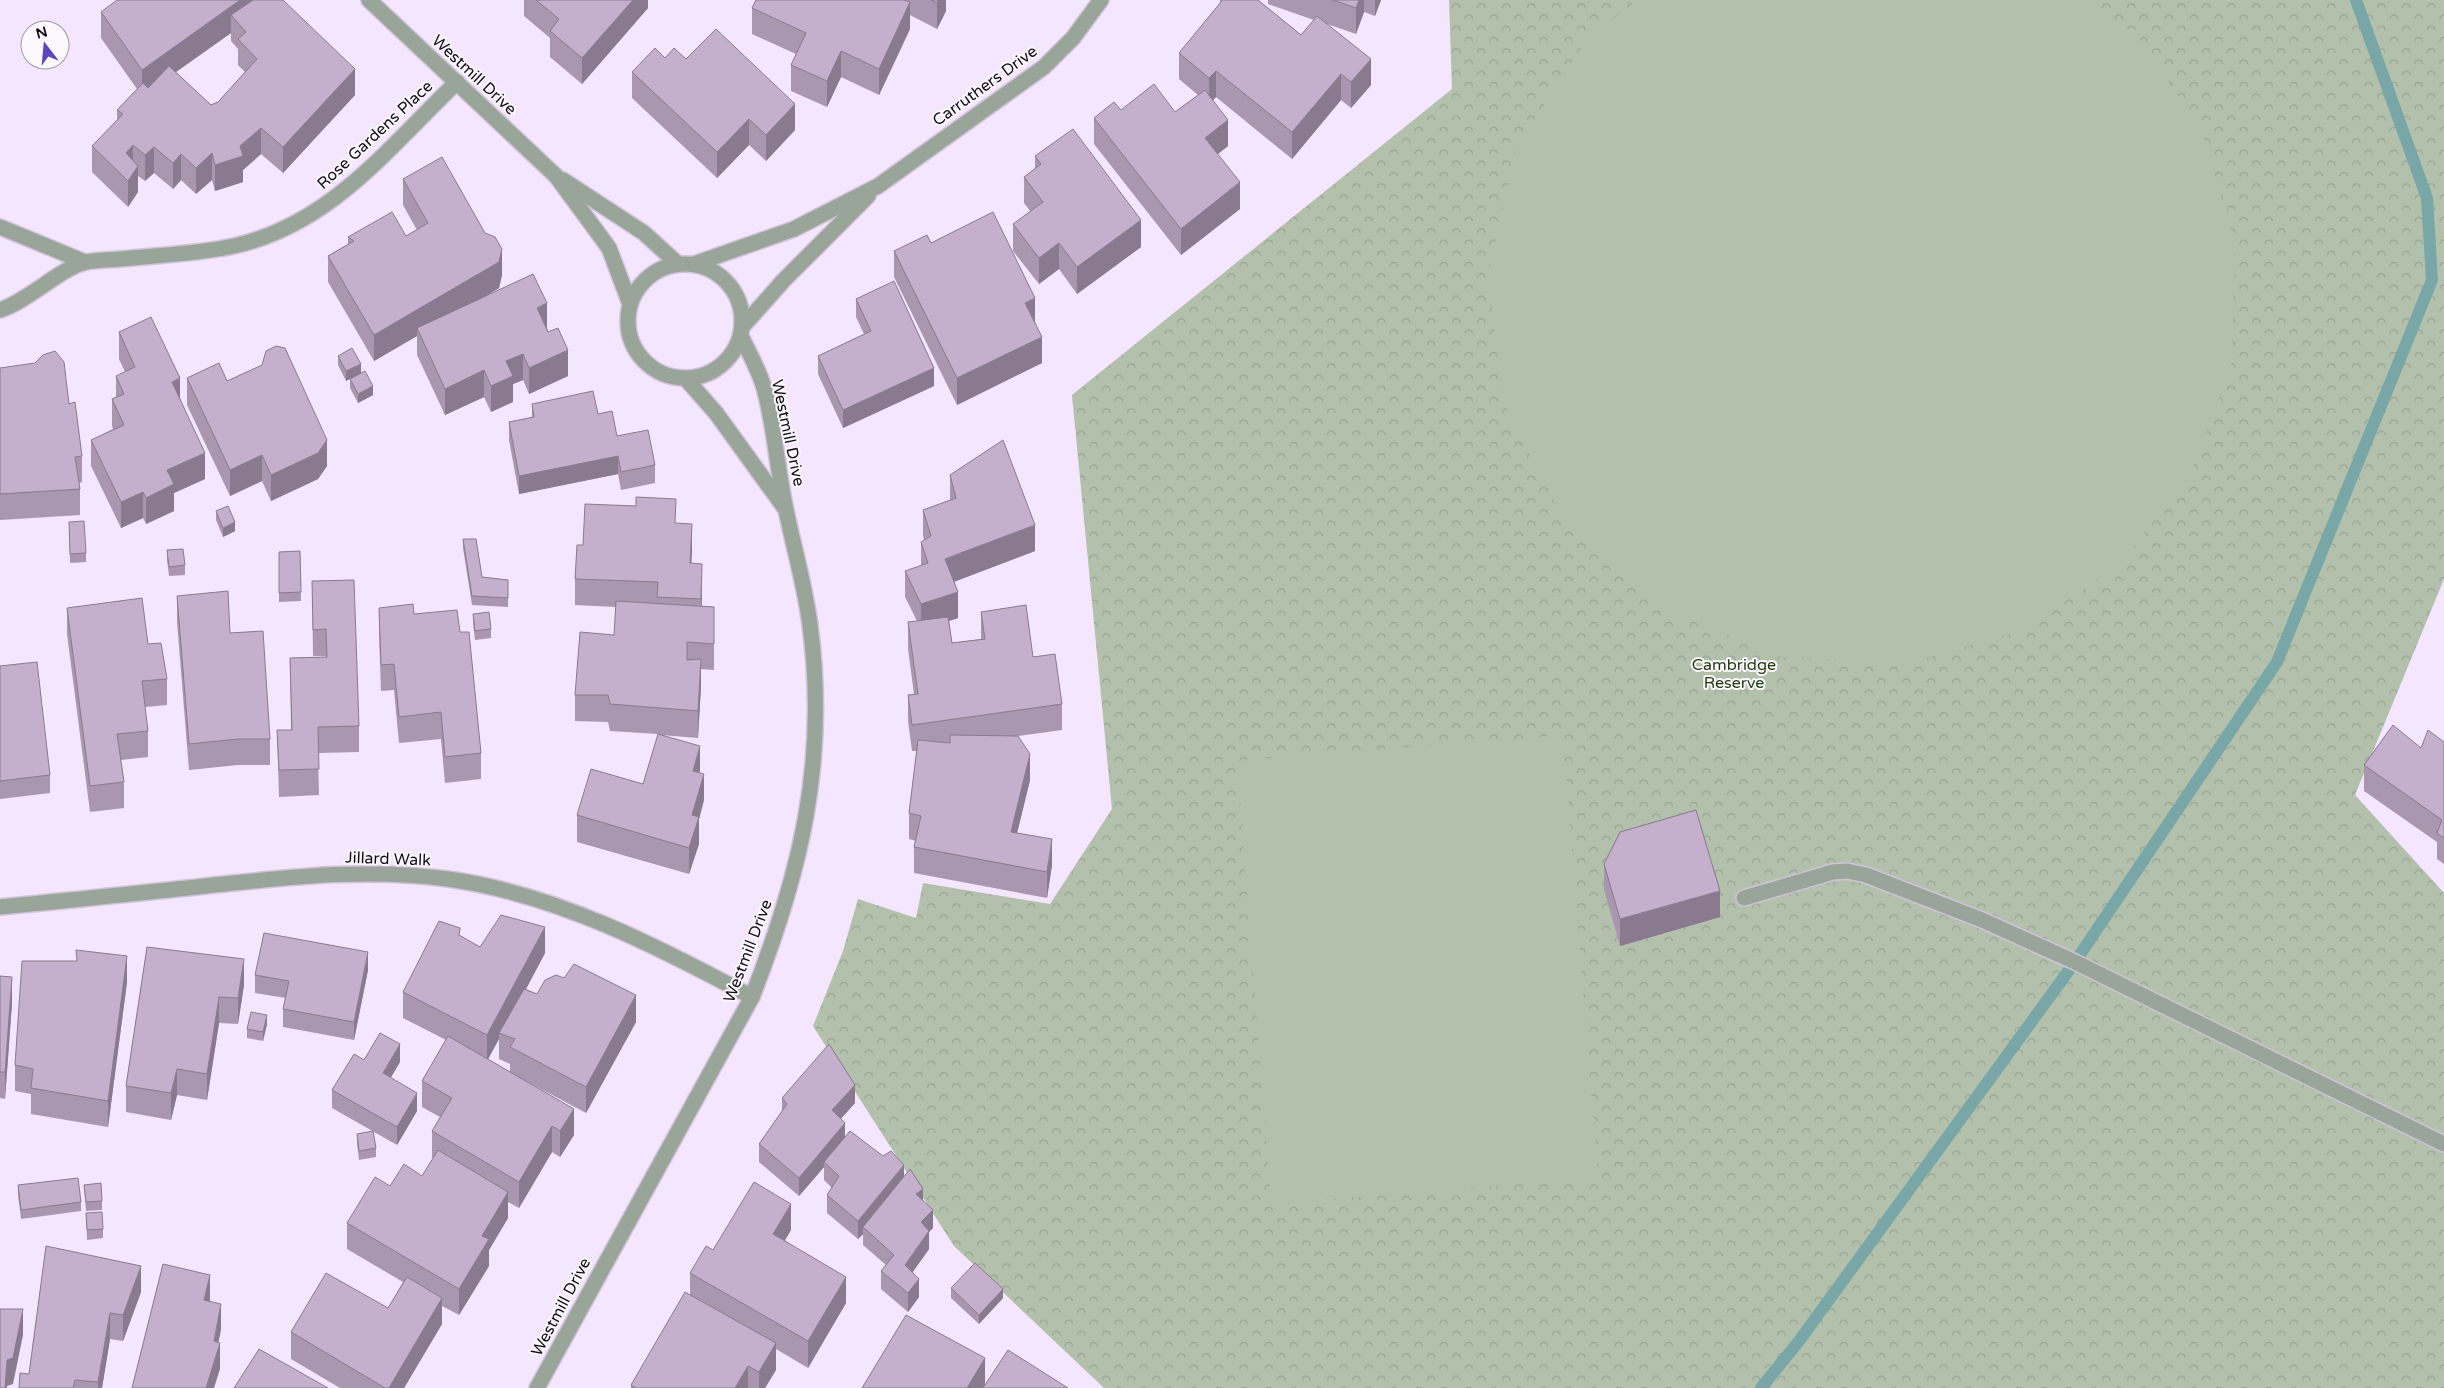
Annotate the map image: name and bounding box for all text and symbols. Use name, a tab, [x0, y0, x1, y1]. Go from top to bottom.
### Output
north arrow	[20, 20, 70, 70]
text: N	[34, 23, 49, 43]
street label: Westmill Drive	[428, 31, 520, 119]
street label: Carruthers Drive	[929, 41, 1041, 131]
street label: Rose Gardens Place	[313, 76, 437, 194]
street label: Westmill Drive	[767, 378, 809, 488]
park label: Cambridge Reserve	[1692, 655, 1776, 693]
street label: Jillard Walk	[345, 848, 431, 871]
street label: Westmill Drive	[719, 897, 777, 1005]
street label: Westmill Drive	[527, 1254, 595, 1360]

